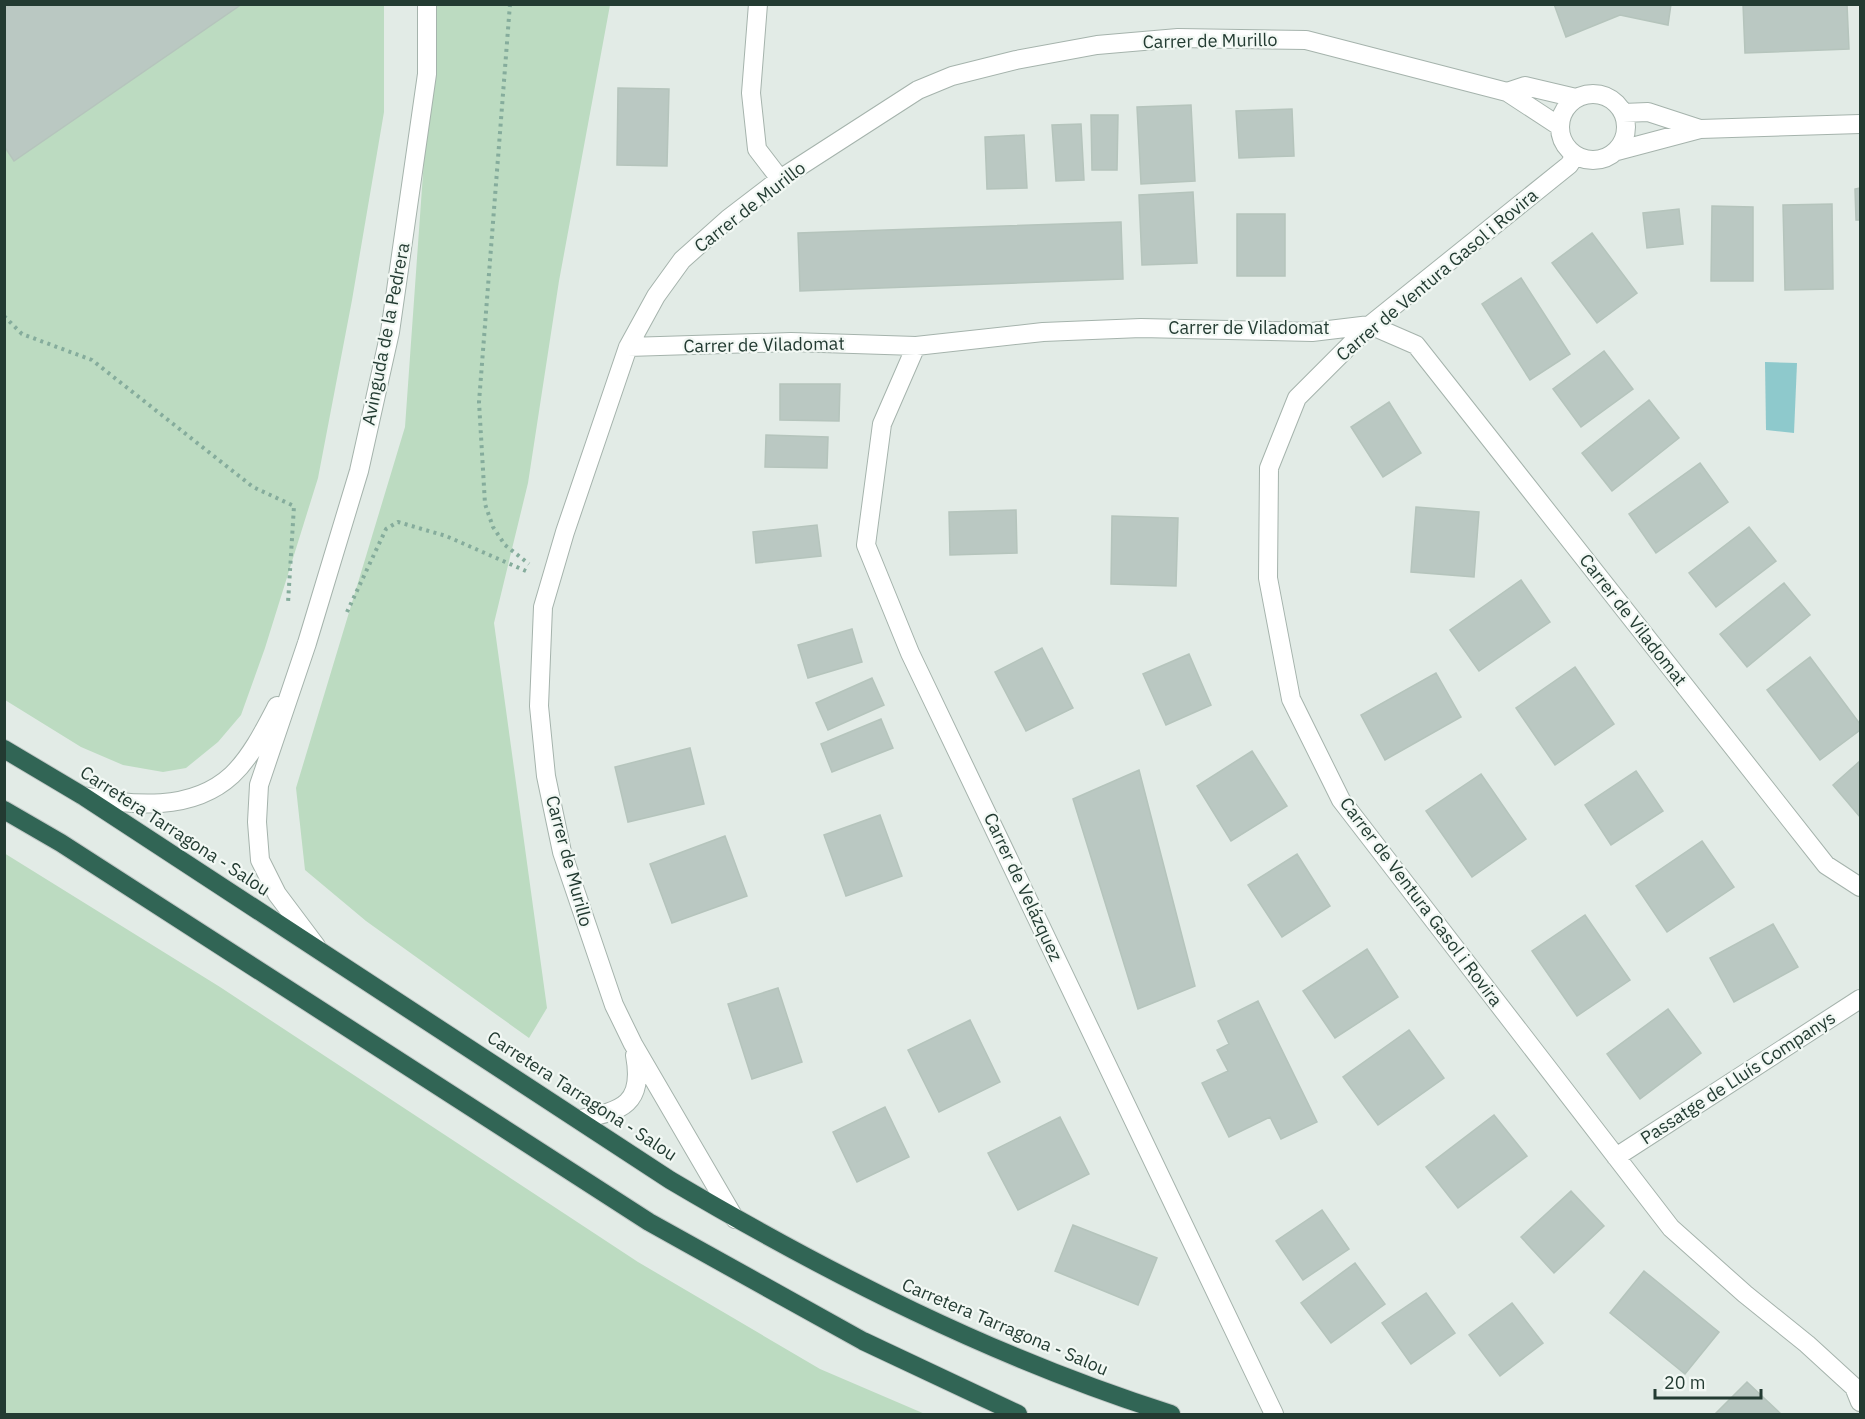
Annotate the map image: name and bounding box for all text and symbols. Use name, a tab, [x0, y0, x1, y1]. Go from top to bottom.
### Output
street label: Carrer de Murillo	[1142, 28, 1278, 53]
street label: Carrer de Murillo	[689, 156, 810, 257]
street label: Carrer de Ventura Gasol i Rovira	[1331, 183, 1543, 366]
street label: Avinguda de la Pedrera	[357, 240, 415, 427]
street label: Carrer de Viladomat	[1168, 316, 1330, 339]
street label: Carrer de Viladomat	[683, 332, 845, 357]
street label: Carrer de Viladomat	[1575, 549, 1692, 690]
street label: Carretera Tarragona - Salou	[76, 760, 275, 901]
street label: Carrer de Ventura Gasol i Rovira	[1335, 792, 1508, 1011]
street label: Carrer de Murillo	[541, 793, 598, 929]
street label: Carrer de Velázquez	[979, 809, 1068, 965]
street label: Passatge de Lluís Companys	[1636, 1006, 1840, 1149]
street label: Carretera Tarragona - Salou	[483, 1025, 682, 1166]
street label: Carretera Tarragona - Salou	[899, 1273, 1112, 1380]
scale bar	[1655, 1362, 1762, 1400]
text: 20 m	[1664, 1371, 1706, 1394]

